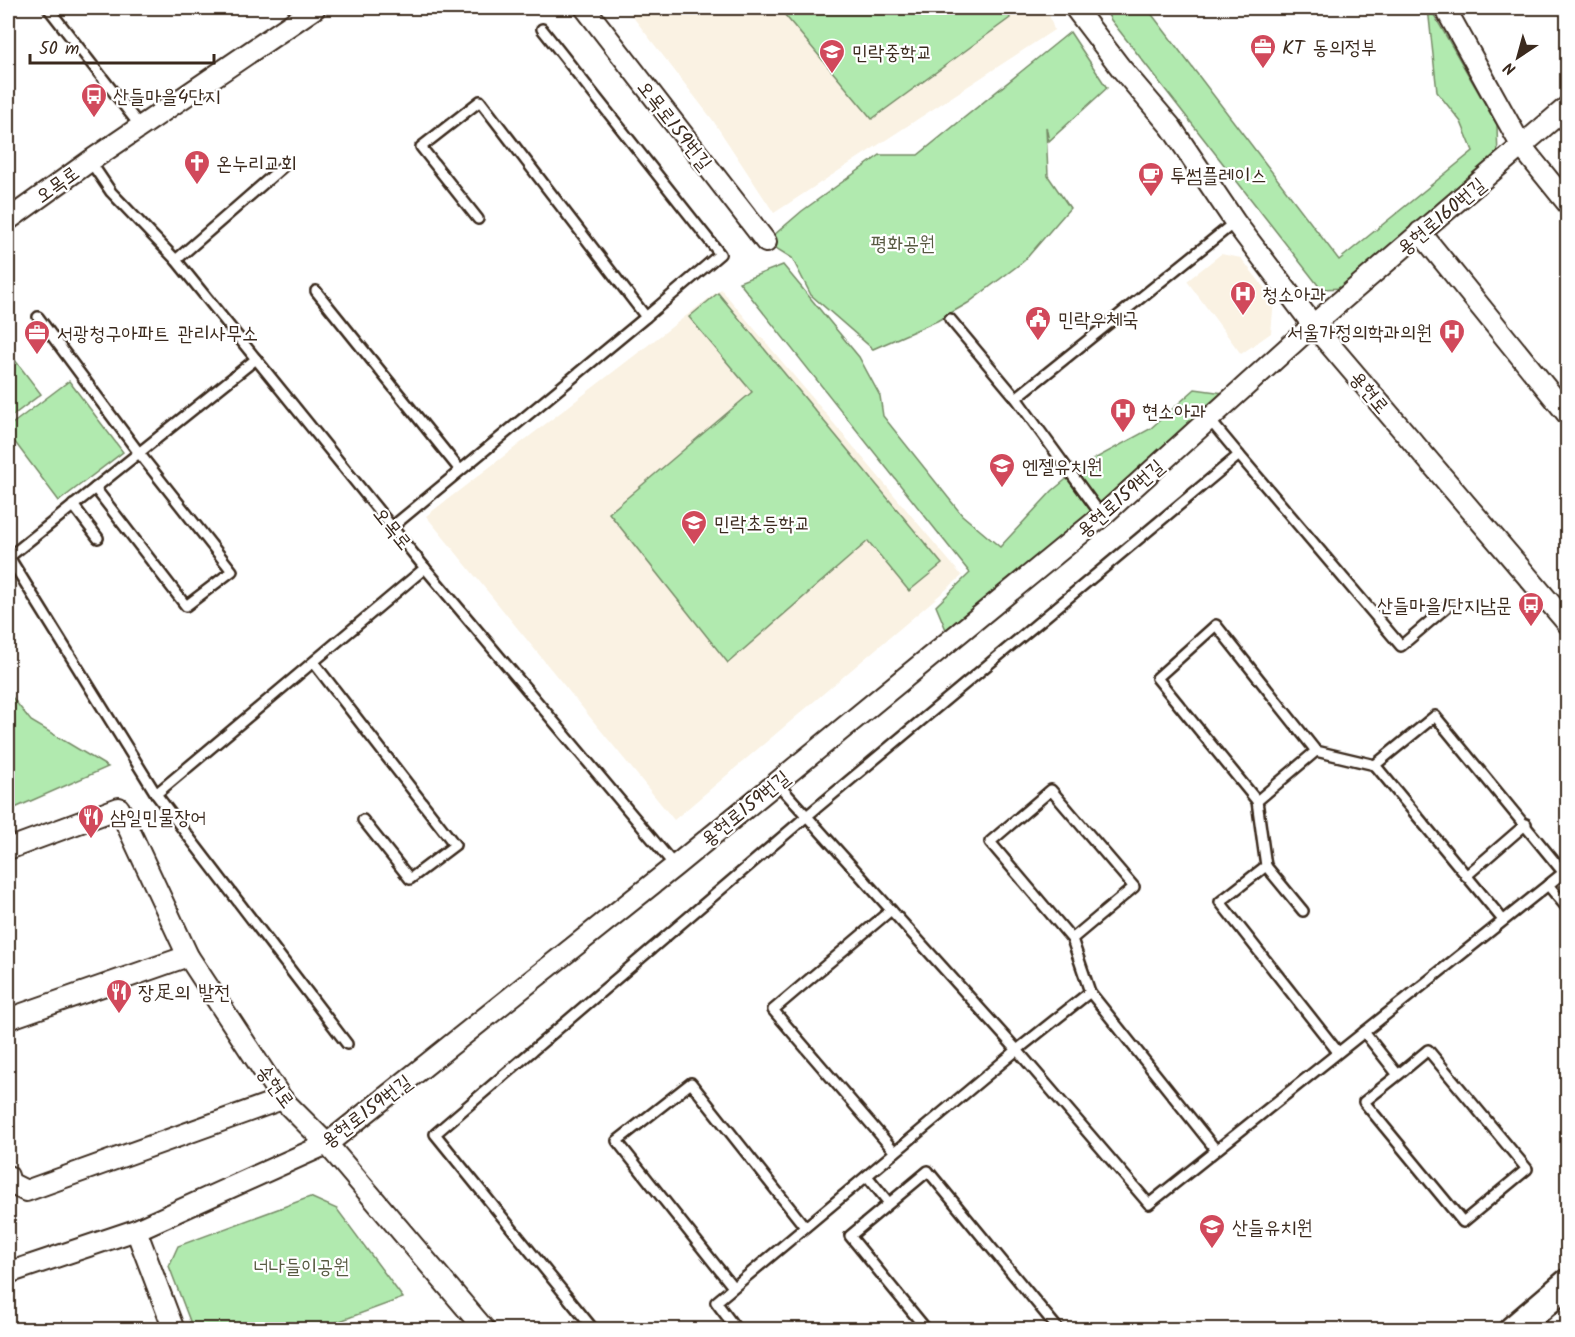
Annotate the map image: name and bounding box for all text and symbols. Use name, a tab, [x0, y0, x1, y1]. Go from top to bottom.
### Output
scale bar	[30, 27, 214, 65]
north arrow	[1488, 27, 1548, 87]
office icon: KT 동의정부	[1248, 32, 1278, 70]
place label: KT 동의정부	[1282, 33, 1377, 65]
text: 50 m	[39, 35, 79, 64]
school or university icon: 민락중학교	[817, 37, 847, 75]
place label: 민락중학교	[852, 38, 932, 70]
text: N	[1499, 55, 1522, 81]
street label: 오목로159번길	[628, 74, 719, 178]
bus stop icon: 산들마을4단지	[79, 81, 109, 119]
place label: 산들마을4단지	[113, 82, 221, 114]
church icon: 온누리교회	[182, 148, 212, 186]
place label: 온누리교회	[216, 149, 296, 181]
street label: 오목로	[29, 158, 87, 213]
cafe icon: 투썸플레이스	[1136, 160, 1166, 198]
place label: 투썸플레이스	[1170, 161, 1267, 193]
street label: 용현로160번길	[1391, 171, 1494, 264]
park label: 평화공원	[871, 229, 935, 261]
hospital icon: 청소아과	[1228, 279, 1258, 317]
place label: 청소아과	[1262, 280, 1326, 312]
public building icon: 민락우체국	[1023, 304, 1053, 342]
place label: 민락우체국	[1058, 305, 1138, 337]
hospital icon: 서울가정의학과의원	[1437, 317, 1467, 355]
office icon: 서광청구아파트 관리사무소	[22, 318, 52, 356]
place label: 서울가정의학과의원	[1287, 318, 1432, 350]
place label: 서광청구아파트 관리사무소	[57, 319, 258, 351]
street label: 용현로	[1341, 365, 1396, 422]
hospital icon: 현소아과	[1108, 396, 1138, 434]
place label: 현소아과	[1142, 397, 1206, 429]
school or university icon: 엔젤유치원	[987, 451, 1017, 489]
place label: 엔젤유치원	[1022, 452, 1102, 484]
street label: 용현로159번길	[1070, 452, 1172, 547]
street label: 오목로	[364, 500, 419, 558]
school or university icon: 민락초등학교	[679, 508, 709, 546]
place label: 민락초등학교	[714, 509, 811, 541]
bus stop icon: 산들마을1단지남문	[1516, 590, 1546, 628]
place label: 산들마을1단지남문	[1377, 591, 1512, 623]
street label: 용현로159번길	[695, 763, 798, 856]
restaurant icon: 삼일민물장어	[76, 802, 106, 840]
place label: 삼일민물장어	[110, 803, 207, 835]
restaurant icon: 장足의 발전	[104, 977, 134, 1015]
place label: 장足의 발전	[138, 978, 230, 1010]
street label: 송현로	[247, 1058, 302, 1116]
street label: 용현로159번길	[315, 1068, 420, 1158]
school or university icon: 산들유치원	[1197, 1212, 1227, 1250]
place label: 산들유치원	[1232, 1213, 1312, 1245]
park label: 너나들이공원	[253, 1252, 349, 1284]

